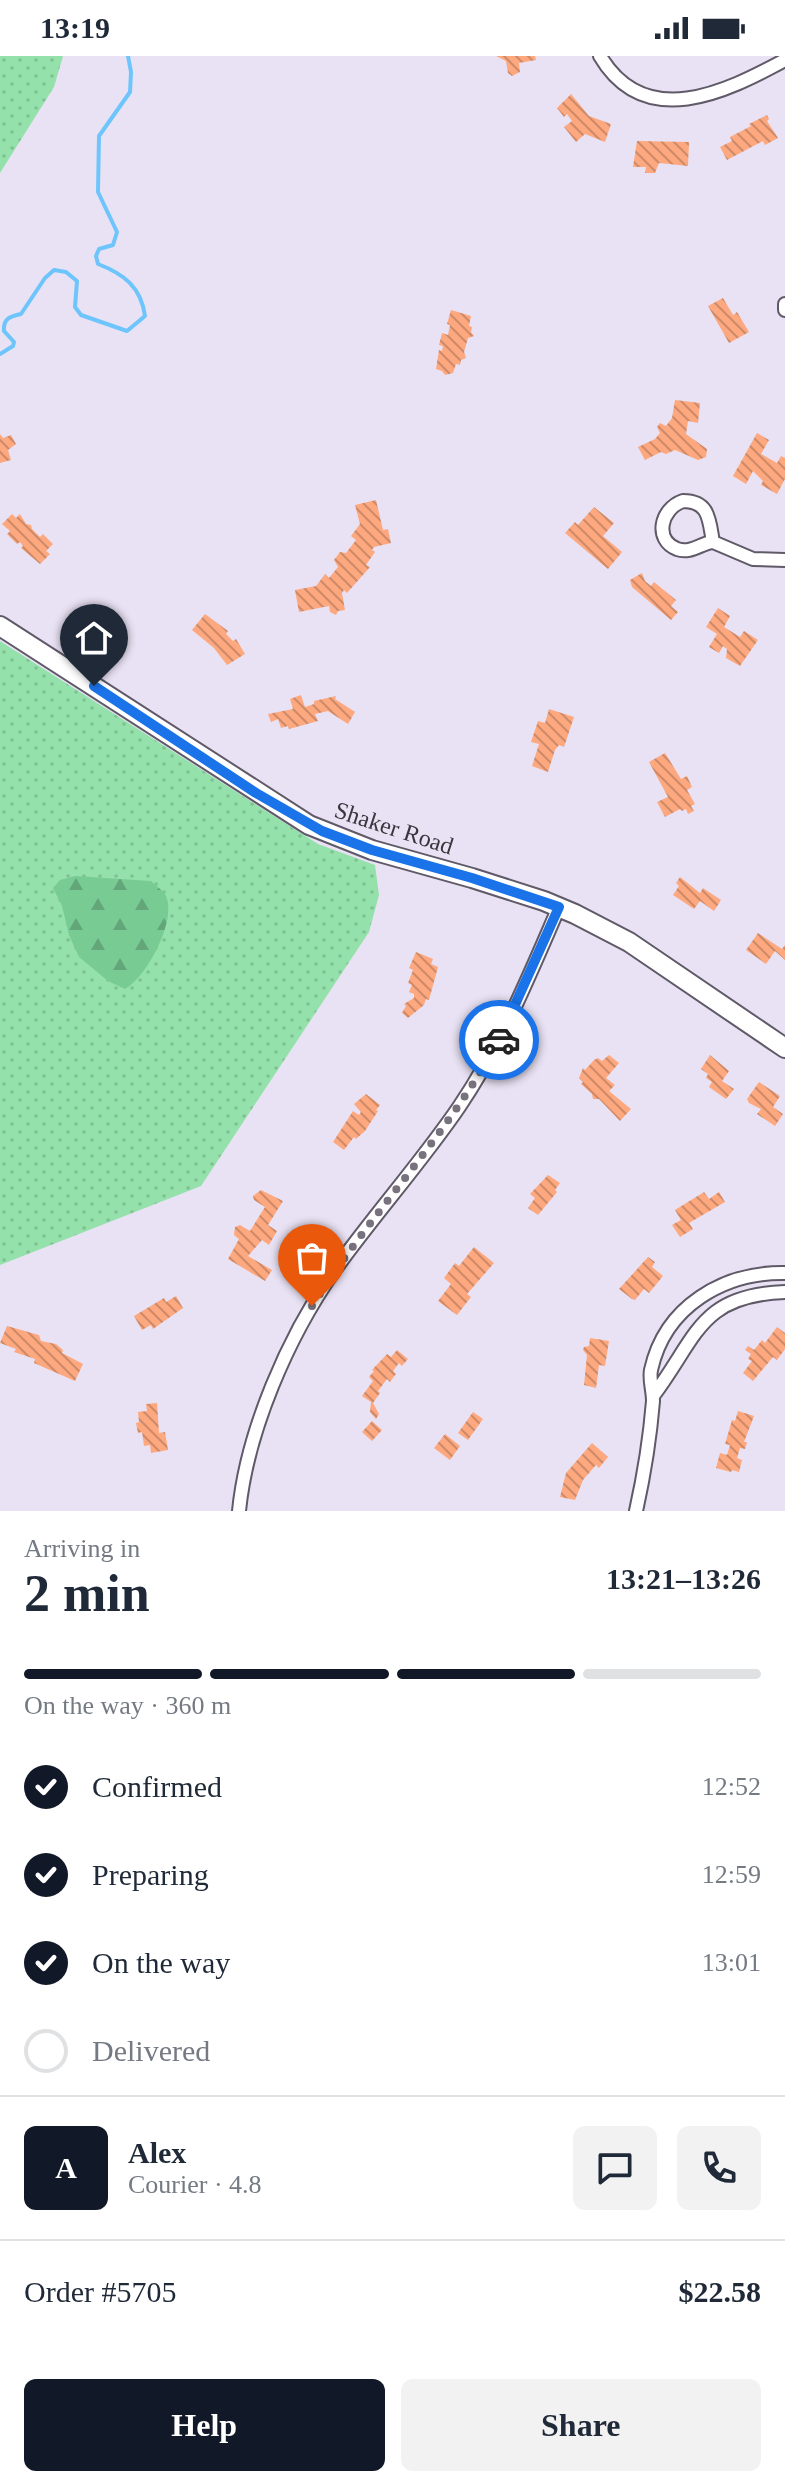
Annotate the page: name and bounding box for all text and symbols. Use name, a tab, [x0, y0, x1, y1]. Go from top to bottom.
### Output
text: 13:19	[40, 11, 110, 44]
pin	[60, 604, 128, 686]
icon: home	[72, 616, 116, 660]
street label: Shaker Road	[331, 797, 457, 859]
courier	[459, 1000, 539, 1080]
icon: car	[477, 1018, 521, 1062]
pin	[278, 1224, 346, 1306]
icon: bag	[290, 1236, 334, 1280]
text: Arriving in	[24, 1534, 140, 1563]
text: 13:21–13:26	[606, 1562, 761, 1595]
text: 2 min	[24, 1565, 150, 1622]
text: On the way · 360 m	[24, 1691, 231, 1720]
icon: check	[24, 1765, 68, 1809]
text: Confirmed	[92, 1770, 222, 1803]
text: 12:52	[702, 1772, 761, 1801]
icon: check	[24, 1853, 68, 1897]
text: Preparing	[92, 1858, 209, 1891]
text: 12:59	[702, 1860, 761, 1889]
icon: check	[24, 1941, 68, 1985]
text: On the way	[92, 1946, 230, 1979]
text: 13:01	[702, 1948, 761, 1977]
text: Delivered	[92, 2034, 210, 2067]
button: chat	[573, 2126, 657, 2210]
button: phone	[677, 2126, 761, 2210]
text: Alex	[128, 2136, 186, 2169]
text: A	[55, 2151, 77, 2184]
text: Courier · 4.8	[128, 2170, 262, 2199]
text: Order #5705	[24, 2275, 176, 2308]
text: $22.58	[679, 2275, 761, 2308]
button: Help	[24, 2379, 385, 2471]
button: Share	[401, 2379, 761, 2471]

